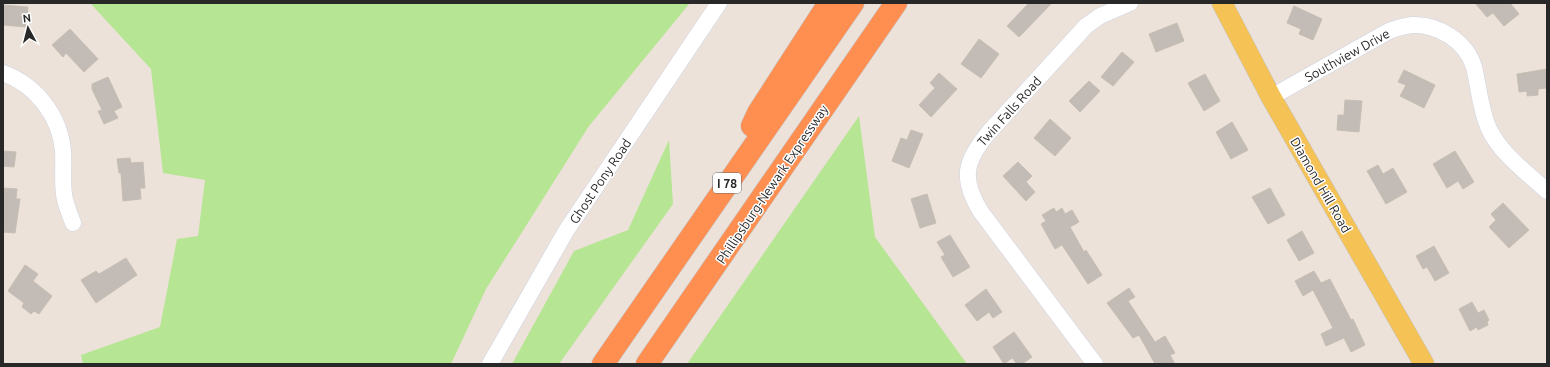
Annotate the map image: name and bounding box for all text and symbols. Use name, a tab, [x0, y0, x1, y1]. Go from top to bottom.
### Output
north arrow	[8, 8, 48, 48]
text: N	[22, 12, 32, 25]
street label: Southview Drive	[1302, 26, 1392, 84]
street label: Twin Falls Road	[974, 73, 1044, 149]
street label: Phillipsburg-Newark Expressway	[714, 102, 830, 266]
street label: Diamond Hill Road	[1288, 135, 1354, 235]
street label: Ghost Pony Road	[566, 136, 634, 226]
road number: I 78	[713, 173, 741, 193]

